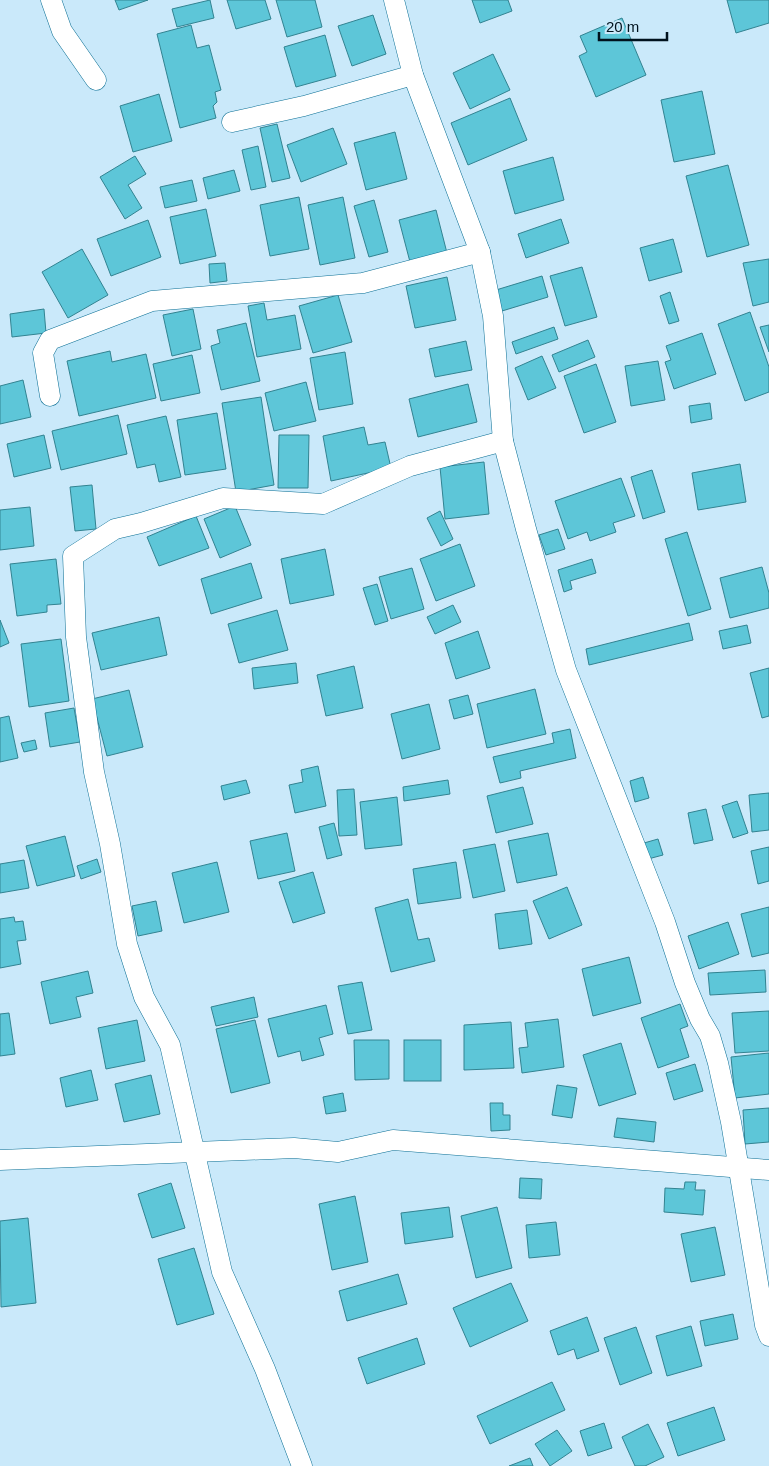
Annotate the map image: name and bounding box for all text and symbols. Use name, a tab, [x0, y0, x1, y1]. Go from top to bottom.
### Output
scale bar	[599, 10, 666, 42]
text: 20 m	[606, 18, 639, 35]

